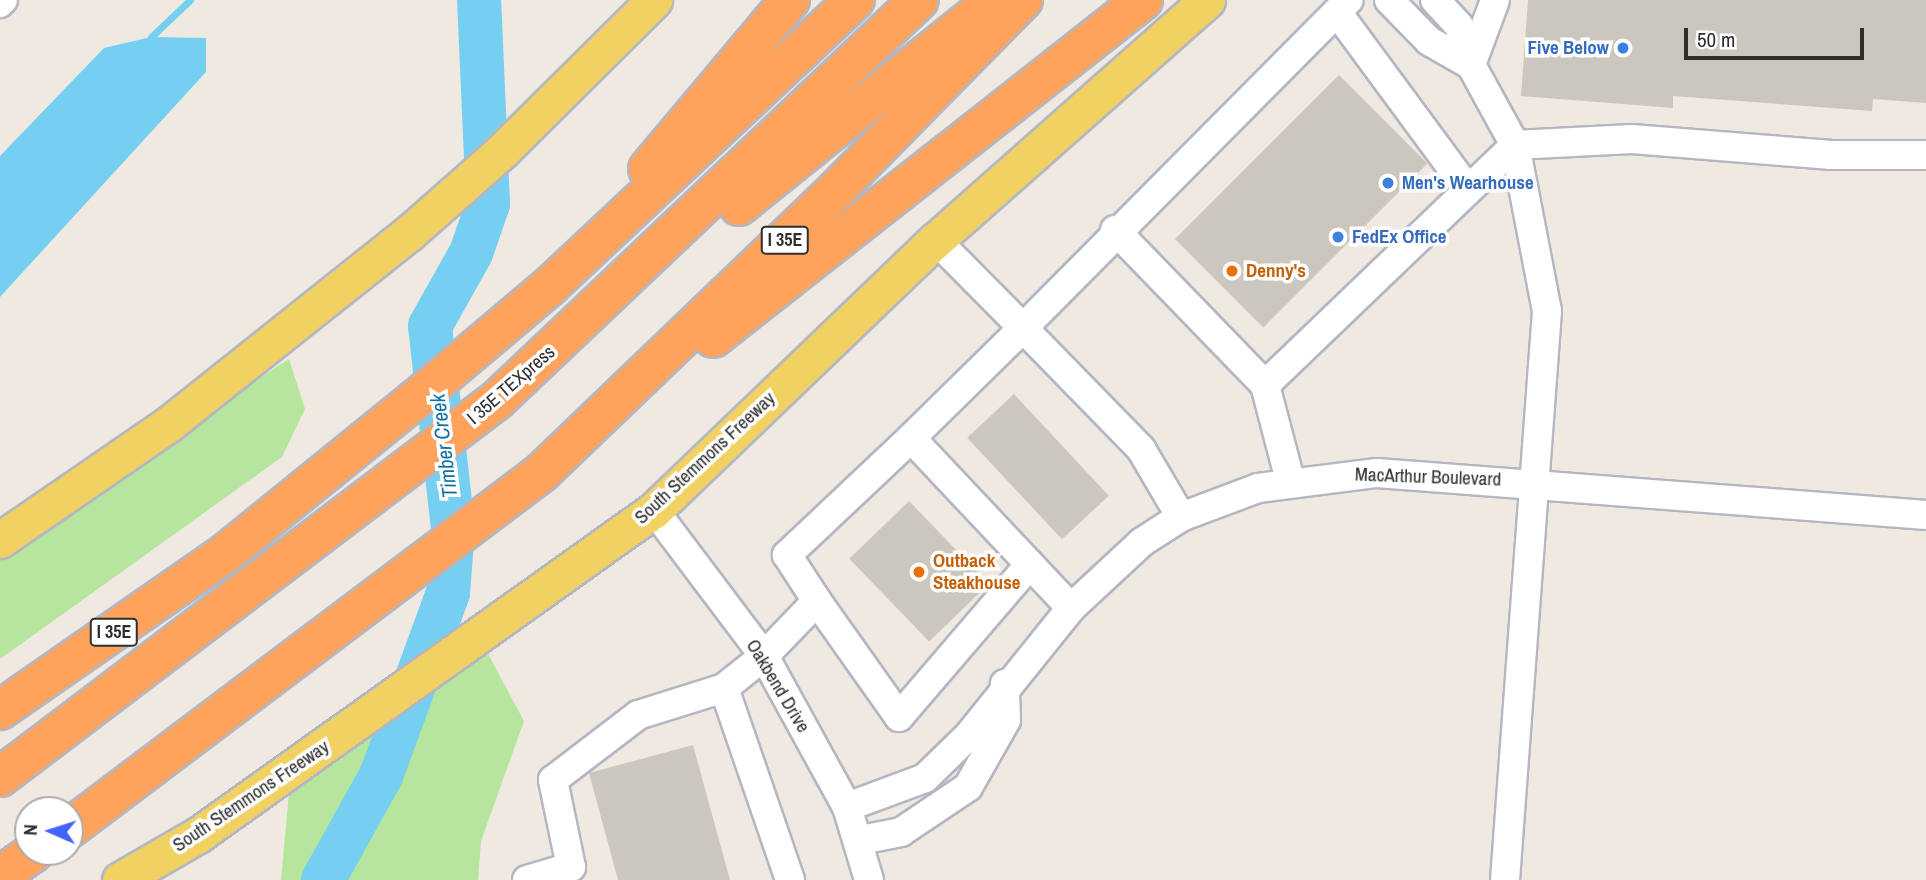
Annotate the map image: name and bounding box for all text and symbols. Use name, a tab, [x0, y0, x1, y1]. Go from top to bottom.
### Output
scale bar	[1688, 14, 1868, 58]
text: 50 m	[1697, 25, 1735, 54]
place label: Five Below	[1528, 37, 1609, 59]
marker: Five Below	[1615, 40, 1631, 56]
place label: Men's Wearhouse	[1402, 172, 1534, 194]
marker: Men's Wearhouse	[1380, 175, 1396, 191]
road number: I 35E	[760, 226, 810, 254]
place label: FedEx Office	[1352, 226, 1446, 248]
marker: FedEx Office	[1330, 229, 1346, 245]
place label: Denny's	[1246, 260, 1306, 282]
marker: Denny's	[1224, 263, 1240, 279]
street label: I 35E TEXpress	[462, 341, 560, 429]
street label: South Stemmons Freeway	[630, 387, 780, 529]
water label: Timber Creek	[425, 393, 463, 499]
street label: MacArthur Boulevard	[1354, 463, 1502, 491]
place label: Outback Steakhouse	[933, 550, 1020, 594]
marker: Outback Steakhouse	[911, 564, 927, 580]
road number: I 35E	[90, 618, 138, 646]
street label: Oakbend Drive	[741, 635, 815, 737]
street label: South Stemmons Freeway	[169, 735, 333, 857]
north arrow	[14, 796, 84, 866]
text: N	[17, 824, 43, 836]

